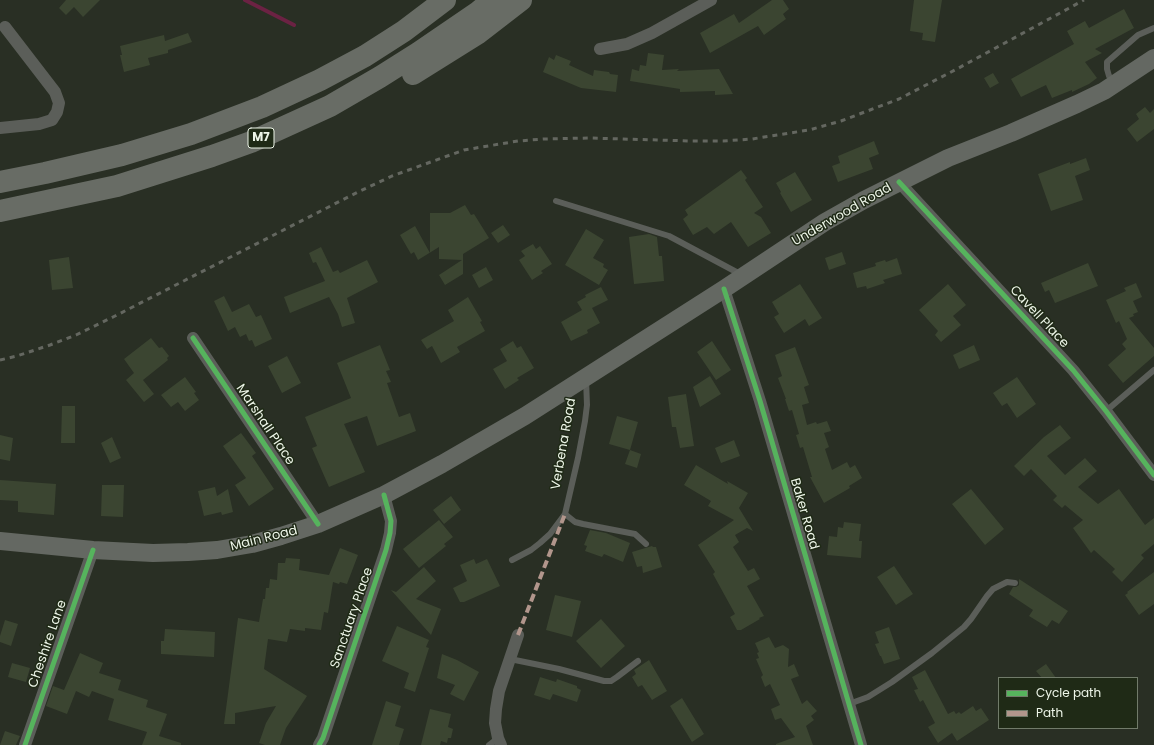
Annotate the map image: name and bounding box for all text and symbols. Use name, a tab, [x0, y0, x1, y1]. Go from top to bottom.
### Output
road number: M7	[248, 128, 274, 148]
street label: Underwood Road	[790, 180, 894, 250]
street label: Cavell Place	[1006, 283, 1072, 351]
street label: Marshall Place	[232, 382, 298, 468]
street label: Verbena Road	[548, 397, 580, 491]
street label: Baker Road	[786, 476, 822, 552]
street label: Main Road	[229, 523, 299, 555]
street label: Sanctuary Place	[327, 566, 377, 670]
street label: Cheshire Lane	[26, 598, 70, 690]
legend	[998, 677, 1138, 729]
text: Cycle path	[1036, 684, 1101, 701]
text: Path	[1036, 704, 1063, 721]

